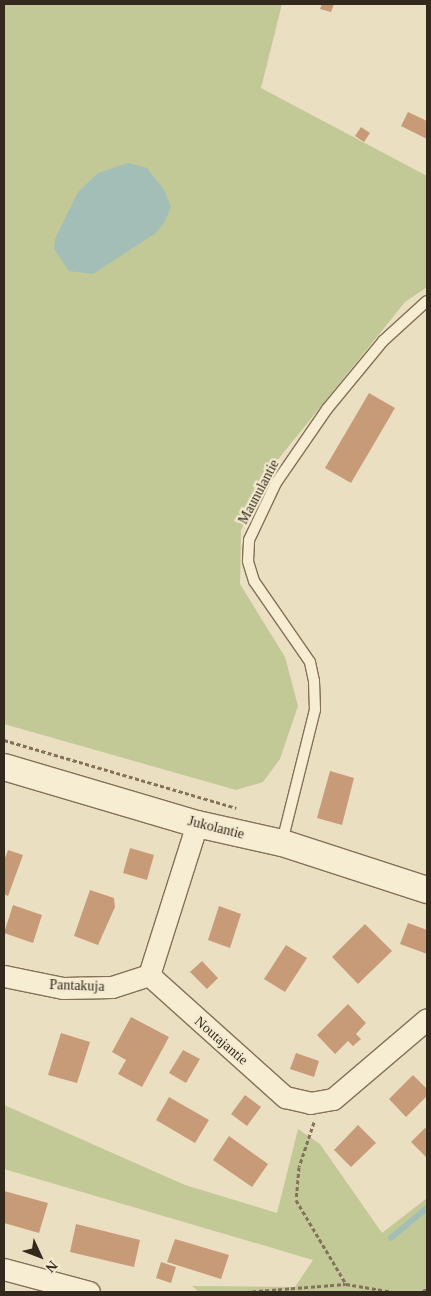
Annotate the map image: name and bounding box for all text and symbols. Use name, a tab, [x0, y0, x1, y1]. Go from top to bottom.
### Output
street label: Maunulantie	[235, 457, 283, 527]
street label: Jukolantie	[186, 813, 246, 843]
street label: Pantakuja	[49, 977, 105, 995]
street label: Noutajantie	[191, 1013, 251, 1069]
north arrow	[15, 1231, 65, 1281]
text: N	[42, 1258, 60, 1275]

